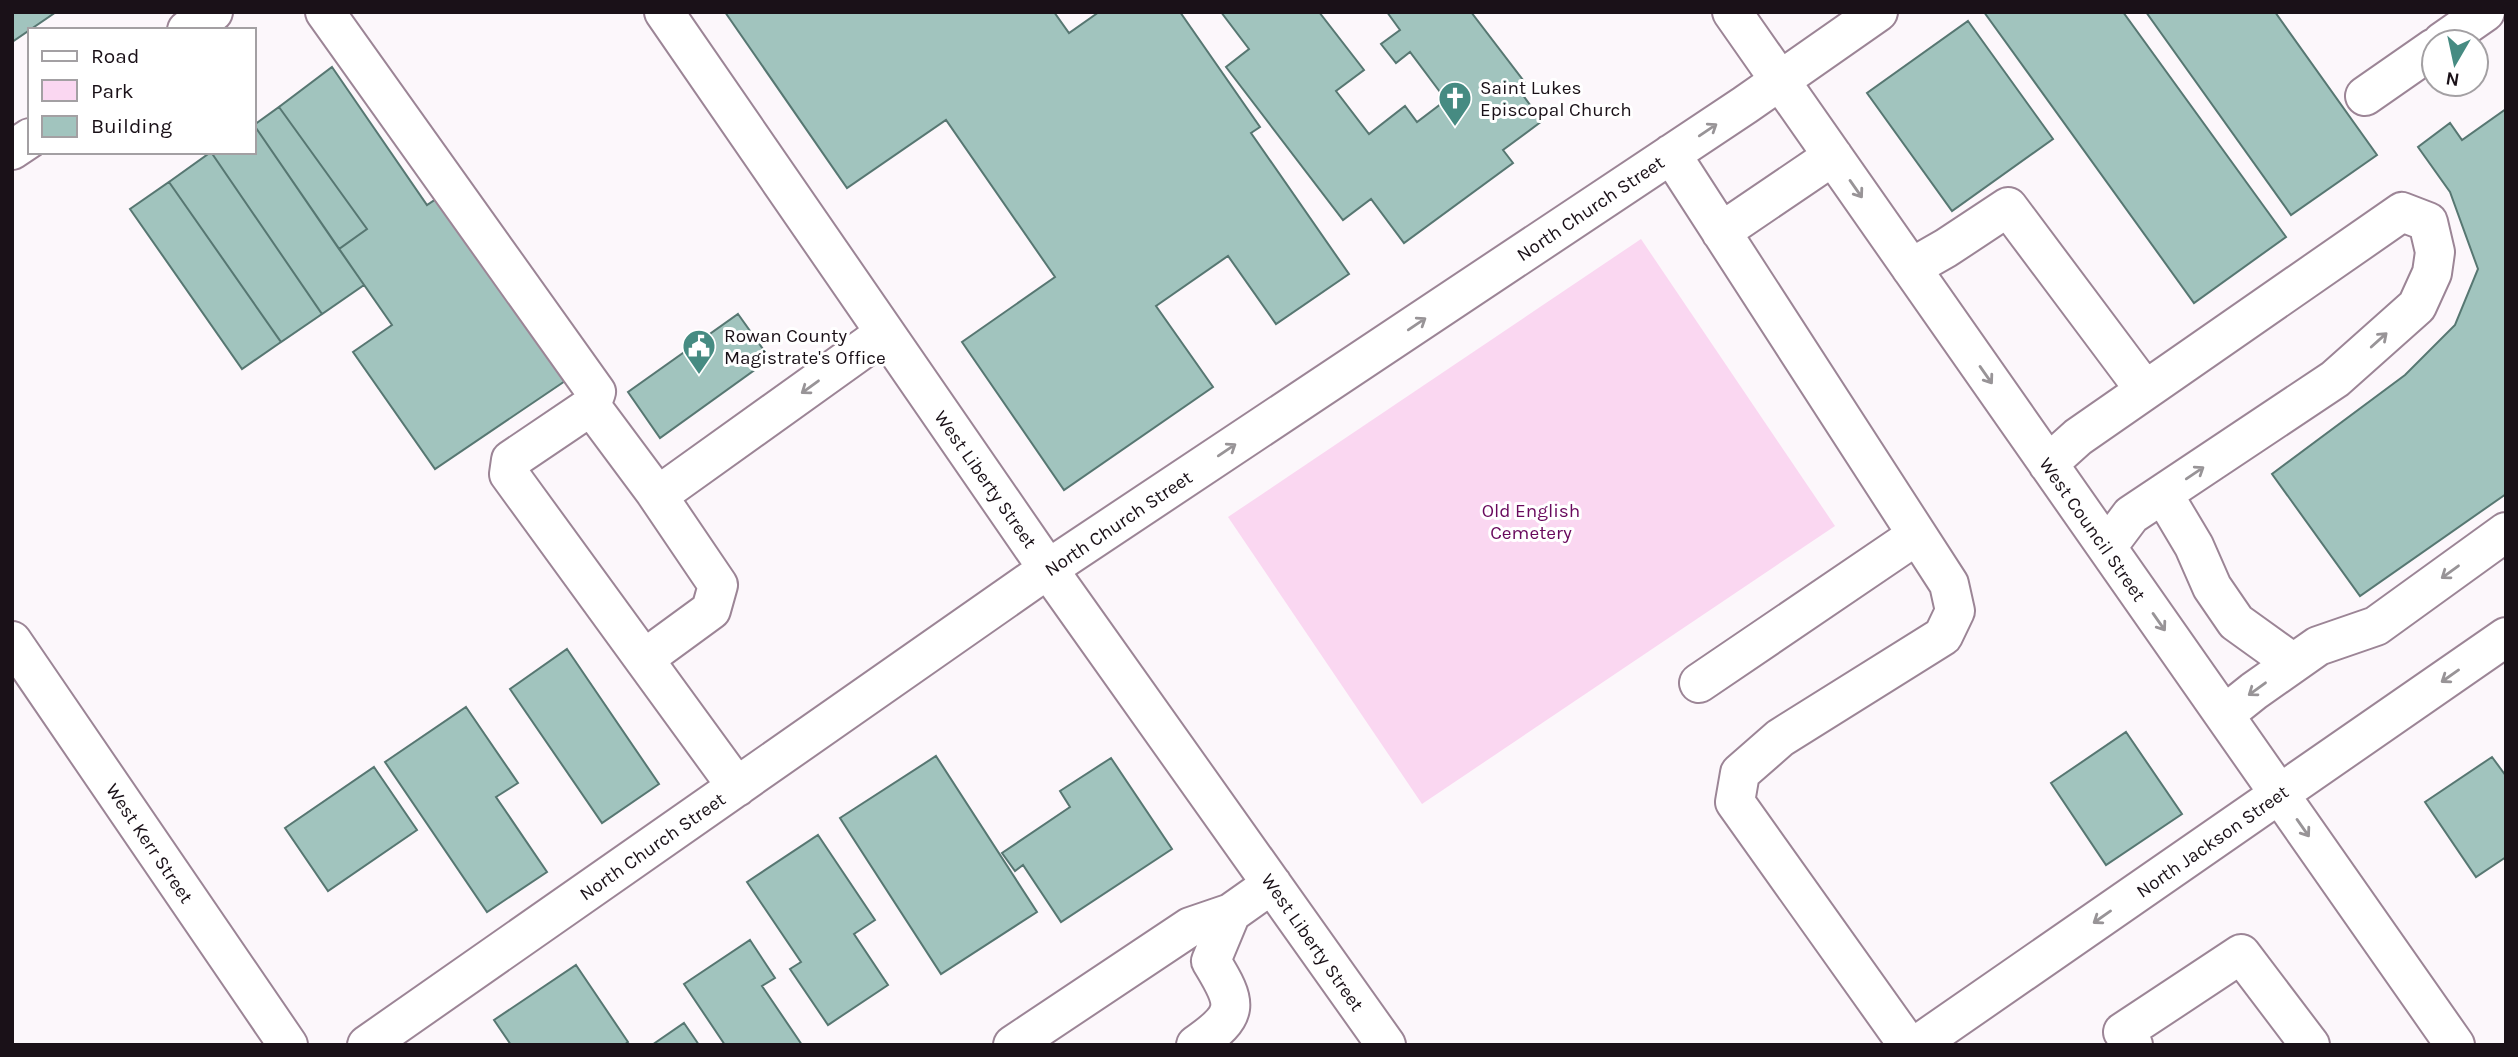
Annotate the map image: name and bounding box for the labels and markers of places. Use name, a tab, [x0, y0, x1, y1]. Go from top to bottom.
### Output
place label: Saint Lukes Episcopal Church	[1480, 77, 1632, 121]
church icon: Saint Lukes Episcopal Church	[1436, 79, 1474, 128]
place label: Rowan County Magistrate's Office	[724, 325, 886, 369]
public building icon: Rowan County Magistrate's Office	[680, 327, 718, 376]

